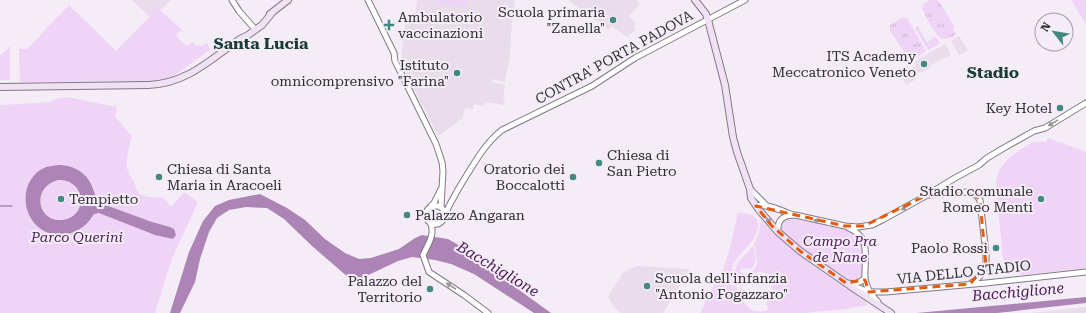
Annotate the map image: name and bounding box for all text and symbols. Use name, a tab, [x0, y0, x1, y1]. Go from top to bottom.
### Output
place label: Scuola primaria "Zanella"	[498, 4, 605, 36]
street label: CONTRA' PORTA PADOVA	[532, 7, 696, 107]
place label: Ambulatorio vaccinazioni	[398, 9, 484, 41]
north arrow	[1034, 12, 1074, 52]
marker: Scuola primaria "Zanella"	[608, 15, 618, 25]
marker: Ambulatorio vaccinazioni	[383, 19, 395, 31]
text: N	[1038, 20, 1054, 34]
district label: Santa Lucia	[214, 34, 309, 53]
place label: ITS Academy Meccatronico Veneto	[772, 48, 917, 80]
place label: Istituto omnicomprensivo "Farina"	[271, 57, 449, 89]
marker: ITS Academy Meccatronico Veneto	[919, 59, 929, 69]
district label: Stadio	[967, 63, 1019, 82]
marker: Istituto omnicomprensivo "Farina"	[452, 68, 462, 78]
place label: Key Hotel	[986, 100, 1053, 116]
marker: Key Hotel	[1055, 103, 1065, 113]
one-way arrow	[1047, 119, 1058, 126]
place label: Chiesa di San Pietro	[607, 147, 677, 179]
marker: Chiesa di San Pietro	[594, 158, 604, 168]
place label: Chiesa di Santa Maria in Aracoeli	[167, 161, 282, 193]
place label: Oratorio dei Boccalotti	[484, 161, 566, 193]
marker: Chiesa di Santa Maria in Aracoeli	[154, 172, 164, 182]
marker: Oratorio dei Boccalotti	[568, 172, 578, 182]
place label: Stadio comunale Romeo Menti	[920, 183, 1034, 215]
place label: Tempietto	[69, 191, 138, 207]
marker: Tempietto	[56, 194, 66, 204]
marker: Stadio comunale Romeo Menti	[1036, 194, 1046, 204]
one-way arrow	[900, 204, 911, 210]
place label: Palazzo Angaran	[415, 207, 525, 223]
marker: Palazzo Angaran	[402, 210, 412, 220]
one-way arrow	[762, 214, 771, 225]
one-way arrow	[813, 217, 826, 223]
park label: Parco Querini	[30, 229, 123, 245]
park label: Campo Pra de Nane	[803, 233, 877, 265]
water label: Bacchiglione	[453, 237, 543, 301]
place label: Paolo Rossi	[911, 240, 989, 256]
marker: Paolo Rossi	[991, 243, 1001, 253]
street label: VIA DELLO STADIO	[896, 257, 1032, 287]
place label: Scuola dell'infanzia "Antonio Fogazzaro"	[655, 270, 788, 302]
place label: Palazzo del Territorio	[348, 273, 423, 305]
water label: Bacchiglione	[970, 279, 1065, 305]
marker: Scuola dell'infanzia "Antonio Fogazzaro"	[642, 281, 652, 291]
one-way arrow	[445, 283, 456, 290]
marker: Palazzo del Territorio	[425, 284, 435, 294]

